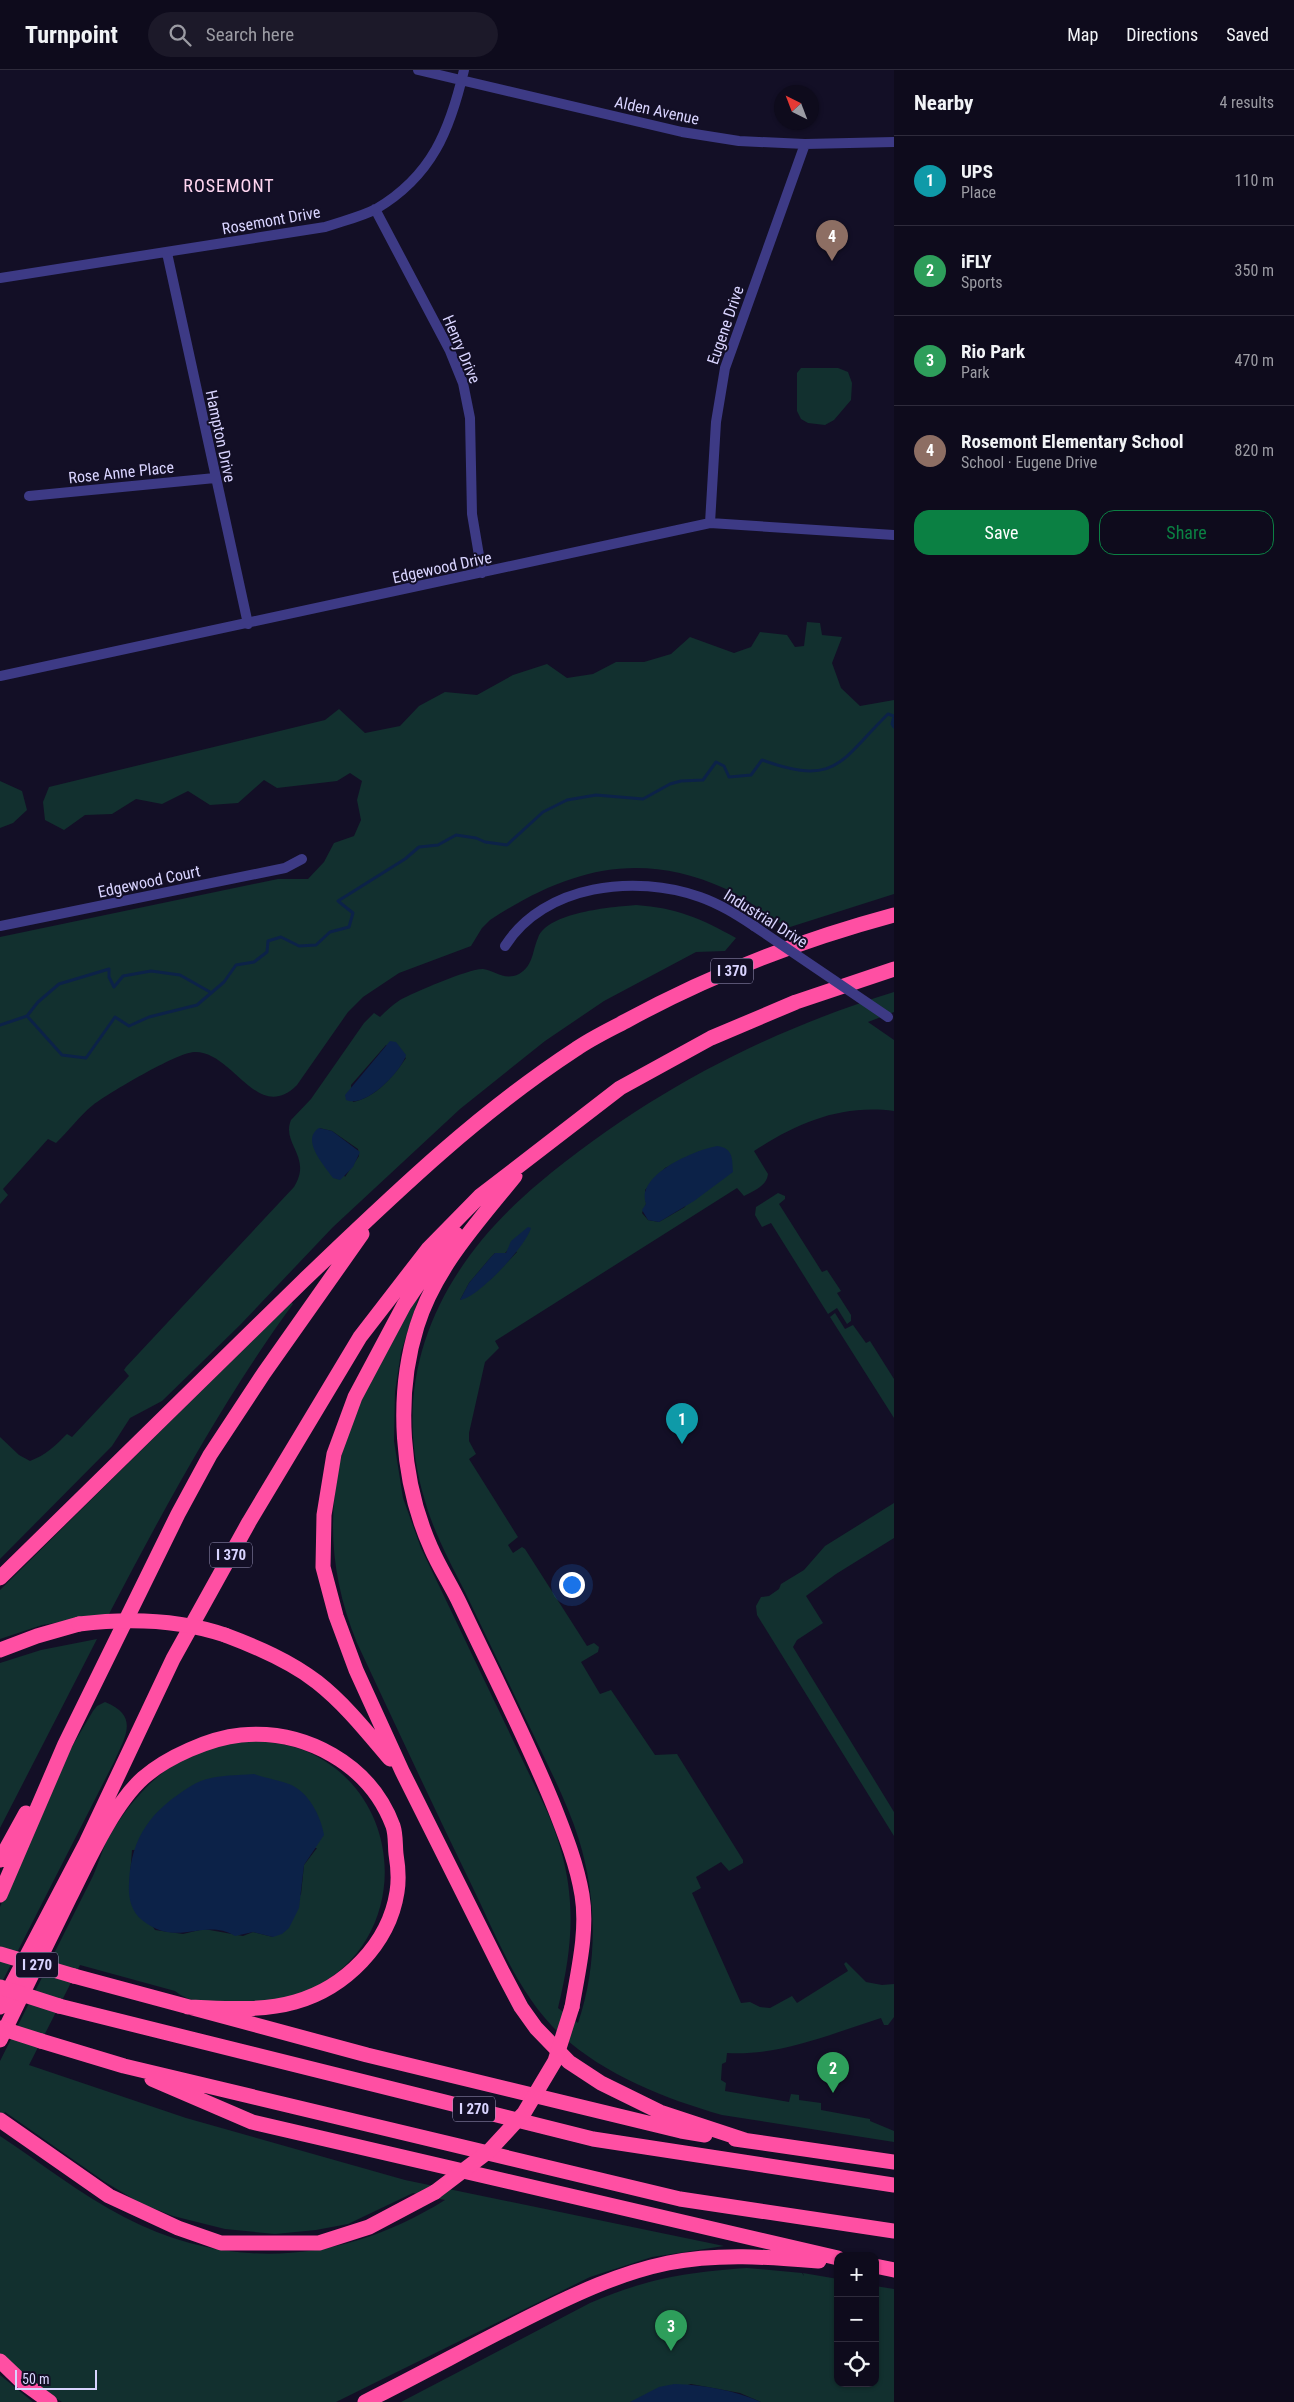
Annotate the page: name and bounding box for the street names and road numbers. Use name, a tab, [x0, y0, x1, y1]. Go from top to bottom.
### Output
street label: Alden Avenue	[613, 92, 701, 129]
street label: Rosemont Drive	[220, 202, 322, 238]
street label: Eugene Drive	[703, 283, 748, 367]
street label: Henry Drive	[439, 312, 484, 386]
street label: Hampton Drive	[202, 388, 240, 484]
street label: Rose Anne Place	[67, 458, 175, 487]
street label: Edgewood Drive	[391, 548, 494, 587]
street label: Edgewood Court	[96, 861, 202, 902]
street label: Industrial Drive	[720, 885, 811, 952]
road number: I 370	[711, 958, 753, 984]
road number: I 370	[210, 1542, 252, 1568]
road number: I 270	[16, 1952, 58, 1978]
road number: I 270	[453, 2096, 495, 2122]

